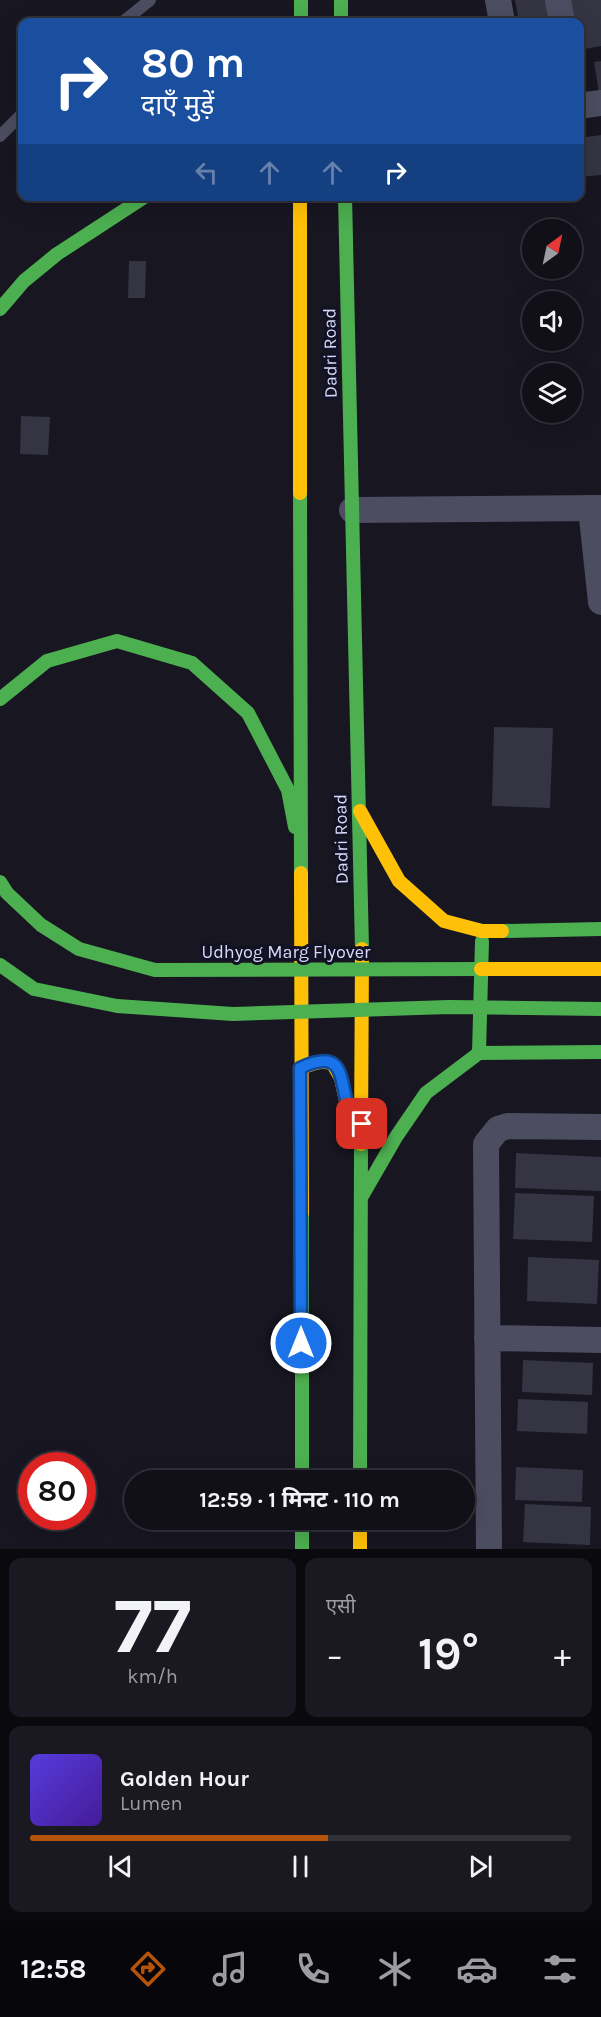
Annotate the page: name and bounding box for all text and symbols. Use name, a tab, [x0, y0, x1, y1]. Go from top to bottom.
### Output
text: 80 m	[141, 38, 245, 88]
icon: right	[42, 42, 120, 120]
text: दाएँ मुड़ें	[141, 89, 214, 121]
icon: left	[190, 156, 223, 189]
icon: ahead	[253, 156, 286, 189]
icon: ahead	[316, 156, 349, 189]
icon: right	[379, 156, 412, 189]
north arrow	[522, 219, 582, 279]
map controls	[522, 219, 582, 423]
button: sound	[522, 291, 582, 351]
street label: Dadri Road	[318, 308, 342, 398]
button: layers	[522, 363, 582, 423]
street label: Dadri Road	[329, 794, 353, 884]
street label: Udhyog Marg Flyover	[201, 941, 371, 963]
pin	[336, 1098, 387, 1149]
icon: arrive	[345, 1107, 378, 1140]
position arrow	[269, 1311, 333, 1375]
speed limit sign: 80	[18, 1452, 96, 1530]
text: 12:59 · 1 मिनट · 110 m	[199, 1487, 400, 1513]
text: 77	[114, 1580, 191, 1672]
text: एसी	[326, 1595, 356, 1618]
text: 19°	[418, 1628, 479, 1680]
text: −	[326, 1636, 343, 1674]
text: +	[554, 1636, 571, 1674]
text: km/h	[127, 1665, 178, 1688]
text: Golden Hour	[120, 1766, 249, 1792]
text: Lumen	[120, 1792, 183, 1815]
icon: previous	[104, 1850, 137, 1883]
icon: pause	[284, 1850, 317, 1883]
icon: next	[464, 1850, 497, 1883]
icon: directions	[127, 1948, 169, 1990]
icon: music	[209, 1948, 251, 1990]
icon: phone	[292, 1948, 334, 1990]
icon: climate	[374, 1948, 416, 1990]
icon: car	[456, 1948, 498, 1990]
icon: filters	[539, 1948, 581, 1990]
text: 12:58	[20, 1953, 87, 1985]

